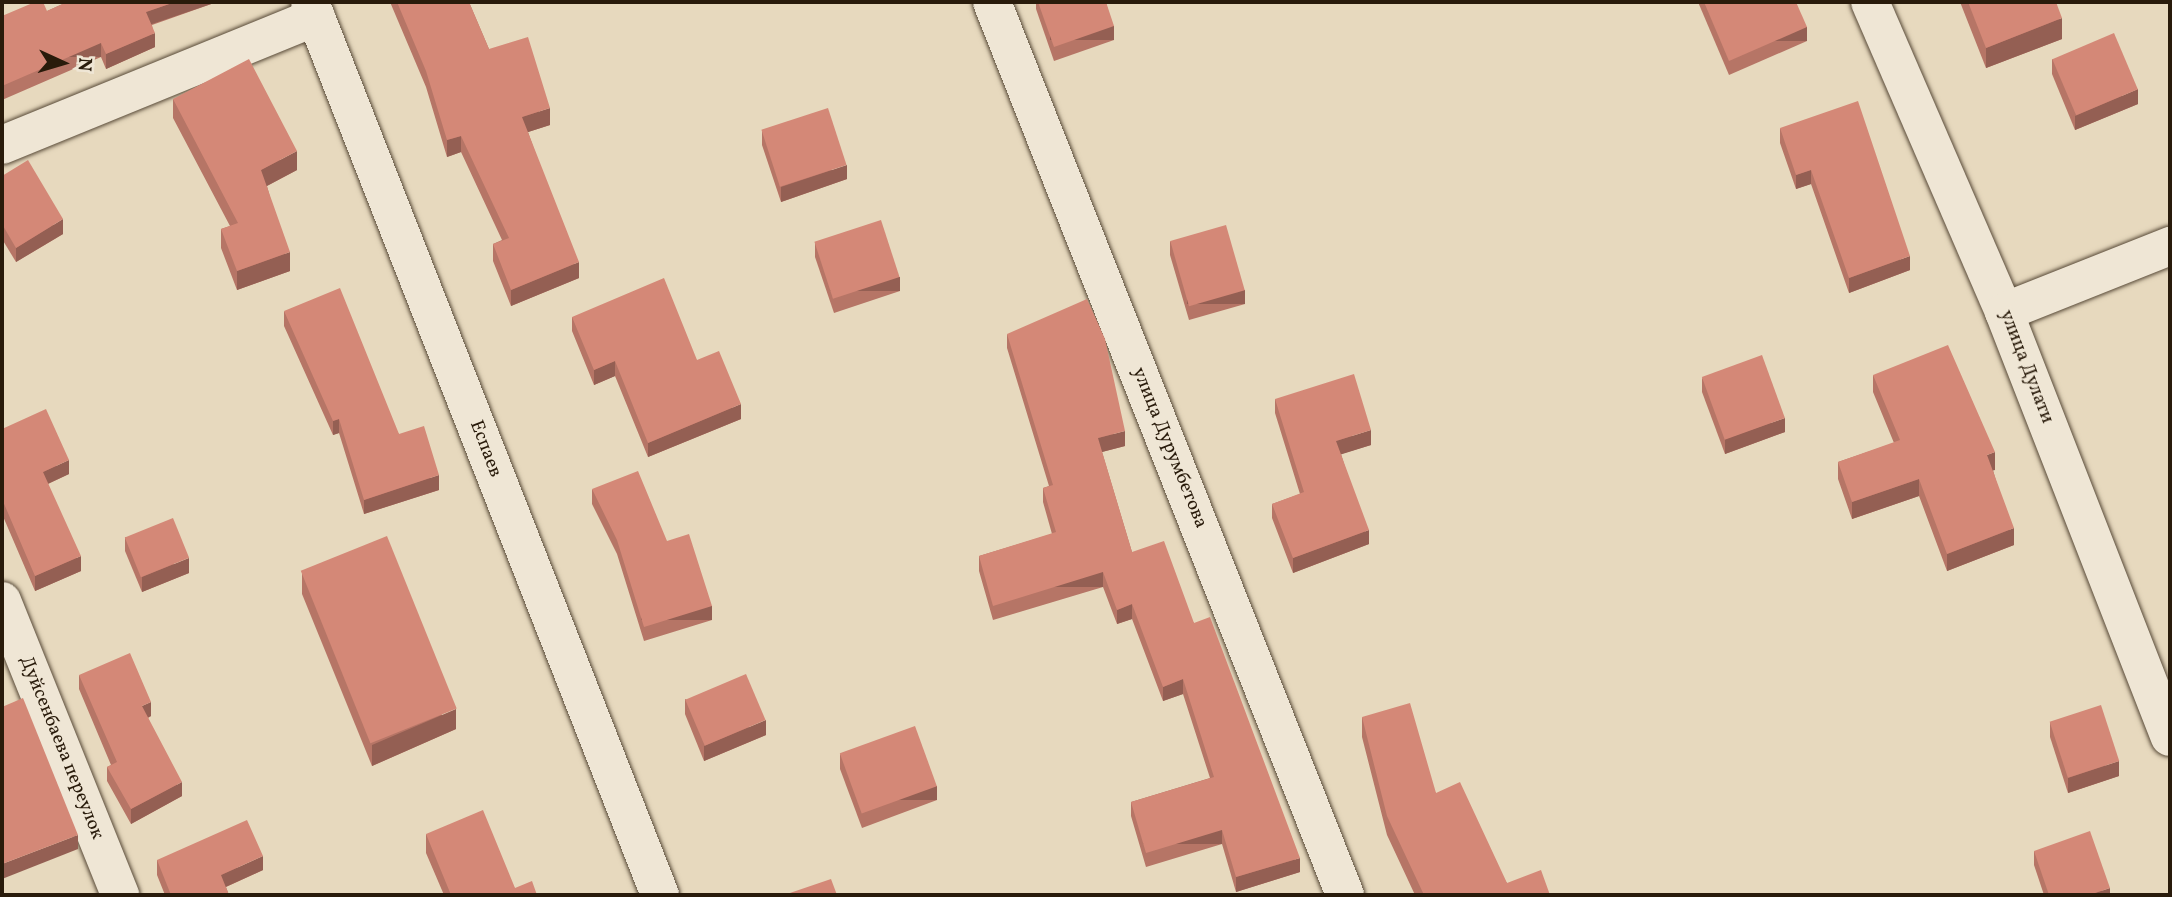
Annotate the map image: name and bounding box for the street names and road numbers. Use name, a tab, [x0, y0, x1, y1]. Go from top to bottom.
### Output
street label: улица Дулати	[1994, 307, 2058, 427]
street label: улица Дурумбетова	[1126, 364, 1212, 532]
street label: Еспаев	[464, 417, 506, 481]
street label: Дуйсенбаева переулок	[14, 653, 108, 843]

